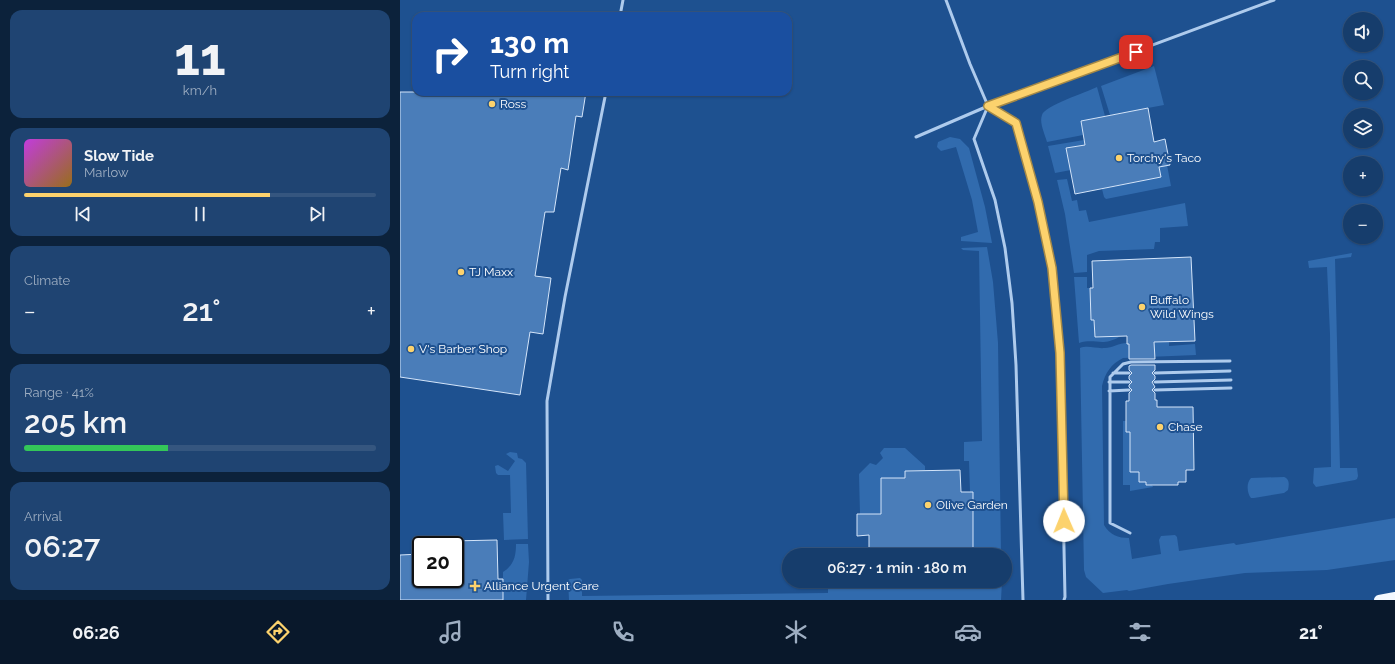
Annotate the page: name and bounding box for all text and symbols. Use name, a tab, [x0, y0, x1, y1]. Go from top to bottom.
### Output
map controls	[1343, 12, 1383, 244]
button: sound	[1343, 12, 1383, 52]
text: 11	[174, 26, 226, 87]
text: 130 m	[490, 27, 569, 60]
icon: right	[424, 28, 476, 80]
pin	[1119, 35, 1153, 69]
icon: arrive	[1125, 41, 1147, 63]
button: search	[1343, 60, 1383, 100]
text: Turn right	[490, 61, 569, 82]
text: km/h	[183, 83, 217, 98]
place label: Ross	[500, 97, 527, 111]
marker: Ross	[487, 99, 497, 109]
button: layers	[1343, 108, 1383, 148]
text: Slow Tide	[84, 147, 154, 165]
place label: Torchy's Taco	[1127, 151, 1201, 165]
marker: Torchy's Taco	[1114, 153, 1124, 163]
button: +	[1343, 156, 1383, 196]
text: Marlow	[84, 165, 129, 180]
icon: previous	[72, 203, 94, 225]
icon: pause	[189, 203, 211, 225]
icon: next	[306, 203, 328, 225]
button: −	[1343, 204, 1383, 244]
place label: TJ Maxx	[469, 265, 513, 279]
marker: TJ Maxx	[456, 267, 466, 277]
text: Climate	[24, 273, 70, 288]
text: 21°	[182, 293, 221, 328]
place label: Buffalo Wild Wings	[1150, 293, 1214, 321]
text: −	[24, 298, 36, 324]
text: +	[367, 298, 376, 324]
marker: Buffalo Wild Wings	[1137, 302, 1147, 312]
place label: V's Barber Shop	[419, 342, 507, 356]
marker: V's Barber Shop	[406, 344, 416, 354]
text: Range · 41%	[24, 385, 94, 400]
text: 205 km	[24, 405, 127, 440]
place label: Chase	[1168, 420, 1203, 434]
marker: Chase	[1155, 422, 1165, 432]
place label: Olive Garden	[936, 498, 1008, 512]
marker: Olive Garden	[923, 500, 933, 510]
position arrow	[1043, 500, 1085, 542]
text: Arrival	[24, 509, 62, 524]
text: 06:27	[24, 529, 100, 564]
speed limit sign: 20	[412, 536, 464, 588]
text: 06:27 · 1 min · 180 m	[827, 559, 967, 577]
place label: Alliance Urgent Care	[484, 579, 599, 593]
marker: Alliance Urgent Care	[469, 580, 481, 592]
icon: directions	[264, 618, 292, 646]
icon: music	[437, 618, 465, 646]
icon: phone	[609, 618, 637, 646]
icon: climate	[782, 618, 810, 646]
icon: car	[954, 618, 982, 646]
icon: filters	[1126, 618, 1154, 646]
text: 06:26	[72, 622, 120, 643]
text: 21°	[1299, 622, 1323, 643]

